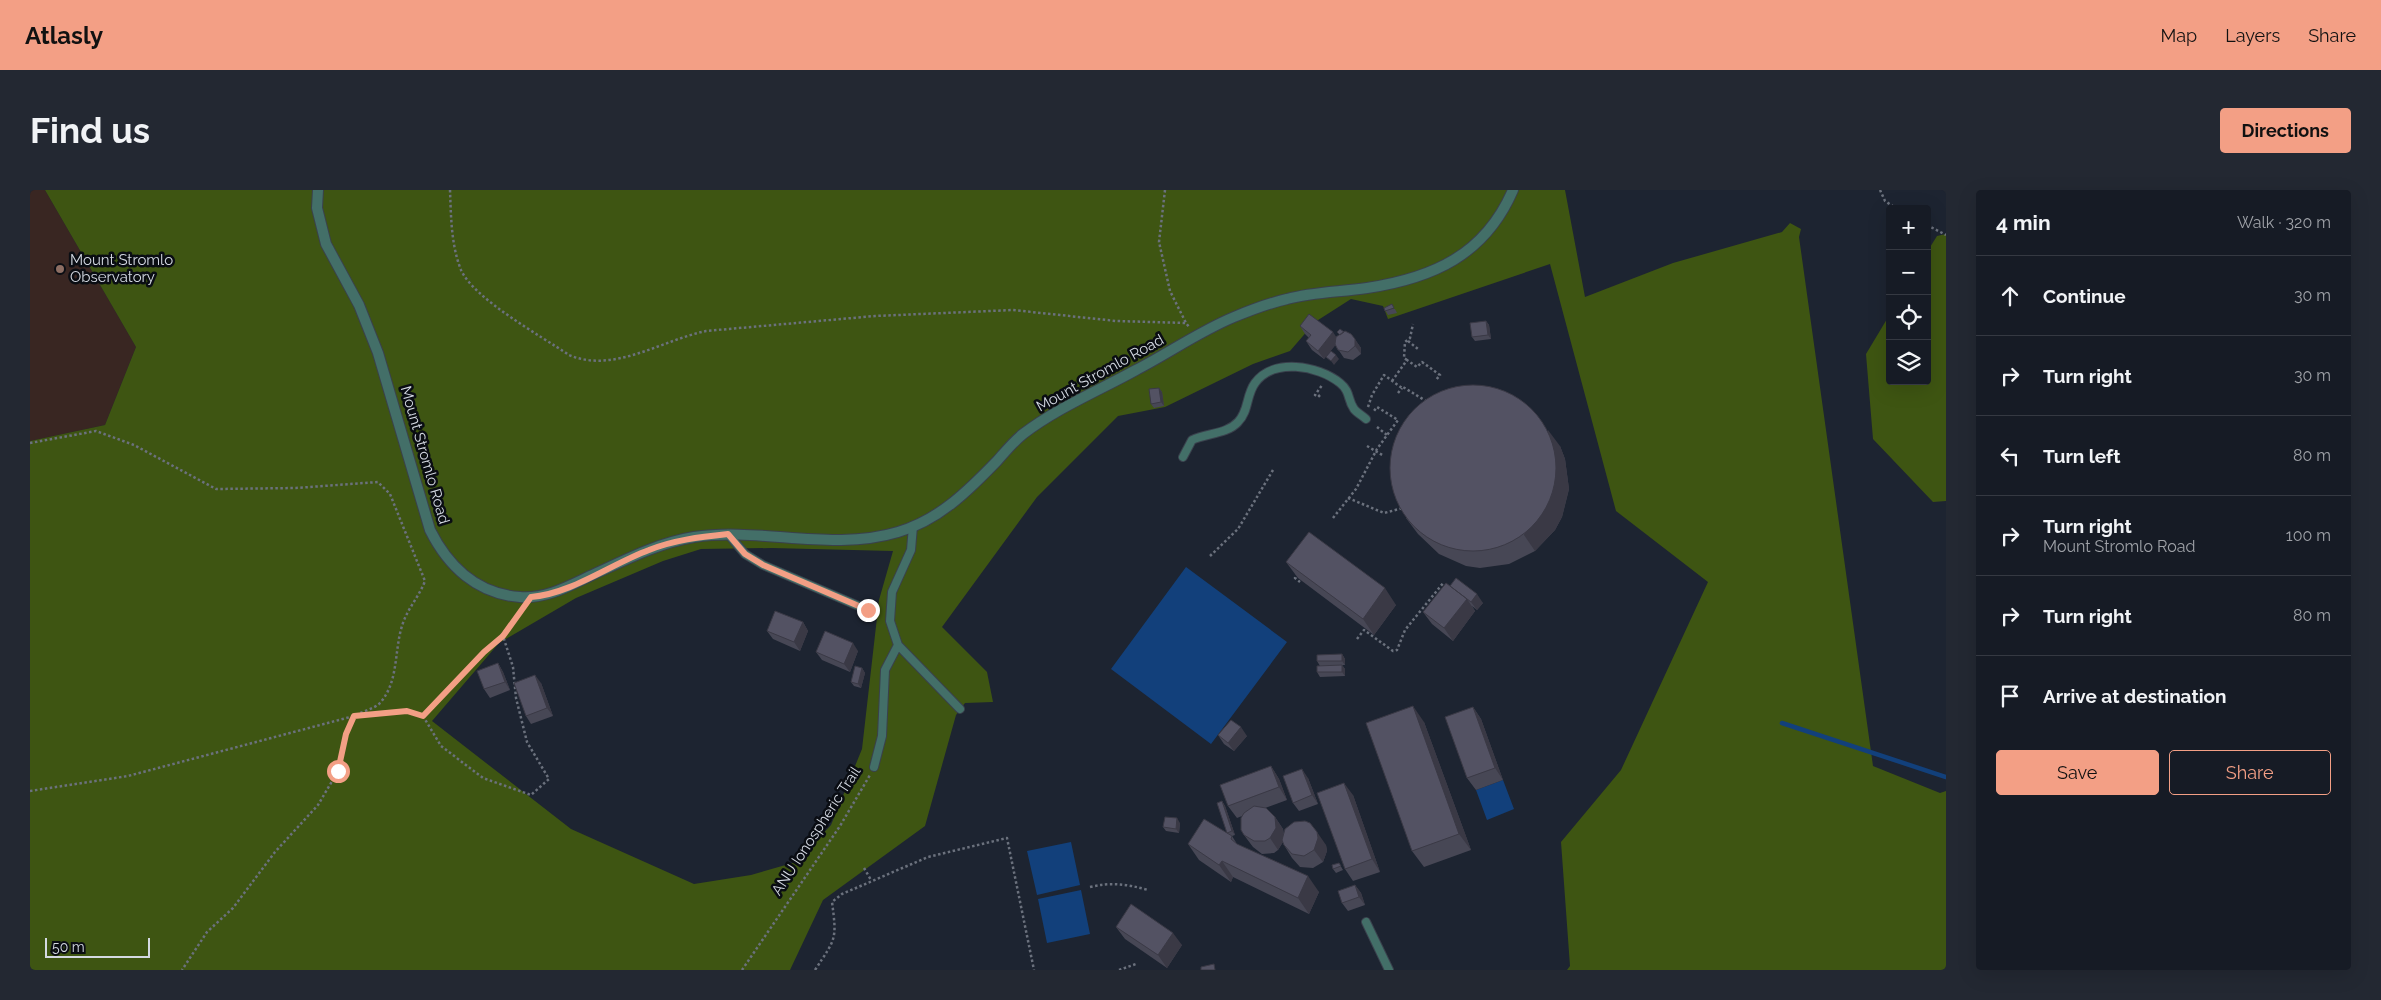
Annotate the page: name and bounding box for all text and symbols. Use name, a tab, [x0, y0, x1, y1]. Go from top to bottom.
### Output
text: Atlasly	[25, 21, 103, 50]
text: Map	[2161, 25, 2197, 46]
text: Layers	[2225, 25, 2280, 46]
text: Share	[2308, 25, 2356, 46]
button: Directions	[2220, 108, 2351, 153]
text: Find us	[30, 110, 150, 151]
map controls	[1886, 205, 1931, 385]
button: +	[1886, 205, 1931, 250]
text: 4 min	[1996, 210, 2051, 235]
text: Walk · 320 m	[2237, 213, 2331, 232]
button: −	[1886, 250, 1931, 295]
place label: Mount Stromlo Observatory	[70, 251, 173, 286]
marker: Mount Stromlo Observatory	[54, 263, 66, 275]
icon: ahead	[1996, 282, 2024, 310]
text: Continue	[2043, 285, 2126, 307]
text: 30 m	[2294, 286, 2331, 305]
button: locate	[1886, 295, 1931, 340]
street label: Mount Stromlo Road	[1033, 330, 1167, 416]
button: layers	[1886, 340, 1931, 385]
icon: right	[1996, 362, 2024, 390]
text: Turn right	[2043, 365, 2132, 387]
text: 30 m	[2294, 366, 2331, 385]
street label: Mount Stromlo Road	[397, 384, 453, 526]
icon: left	[1996, 442, 2024, 470]
text: Turn left	[2043, 445, 2120, 467]
text: 80 m	[2293, 446, 2331, 465]
text: Turn right	[2043, 515, 2132, 537]
icon: right	[1996, 522, 2024, 550]
text: 100 m	[2286, 526, 2331, 545]
text: Mount Stromlo Road	[2043, 537, 2195, 556]
route end	[857, 599, 880, 622]
icon: right	[1996, 602, 2024, 630]
text: Turn right	[2043, 605, 2132, 627]
text: 80 m	[2293, 606, 2331, 625]
icon: arrive	[1996, 682, 2024, 710]
text: Arrive at destination	[2043, 685, 2227, 707]
button: Save	[1996, 750, 2159, 795]
button: Share	[2169, 750, 2331, 795]
route start	[327, 760, 350, 783]
street label: ANU Ionospheric Trail	[768, 763, 865, 899]
scale bar	[45, 935, 150, 958]
text: 50 m	[52, 939, 85, 955]

